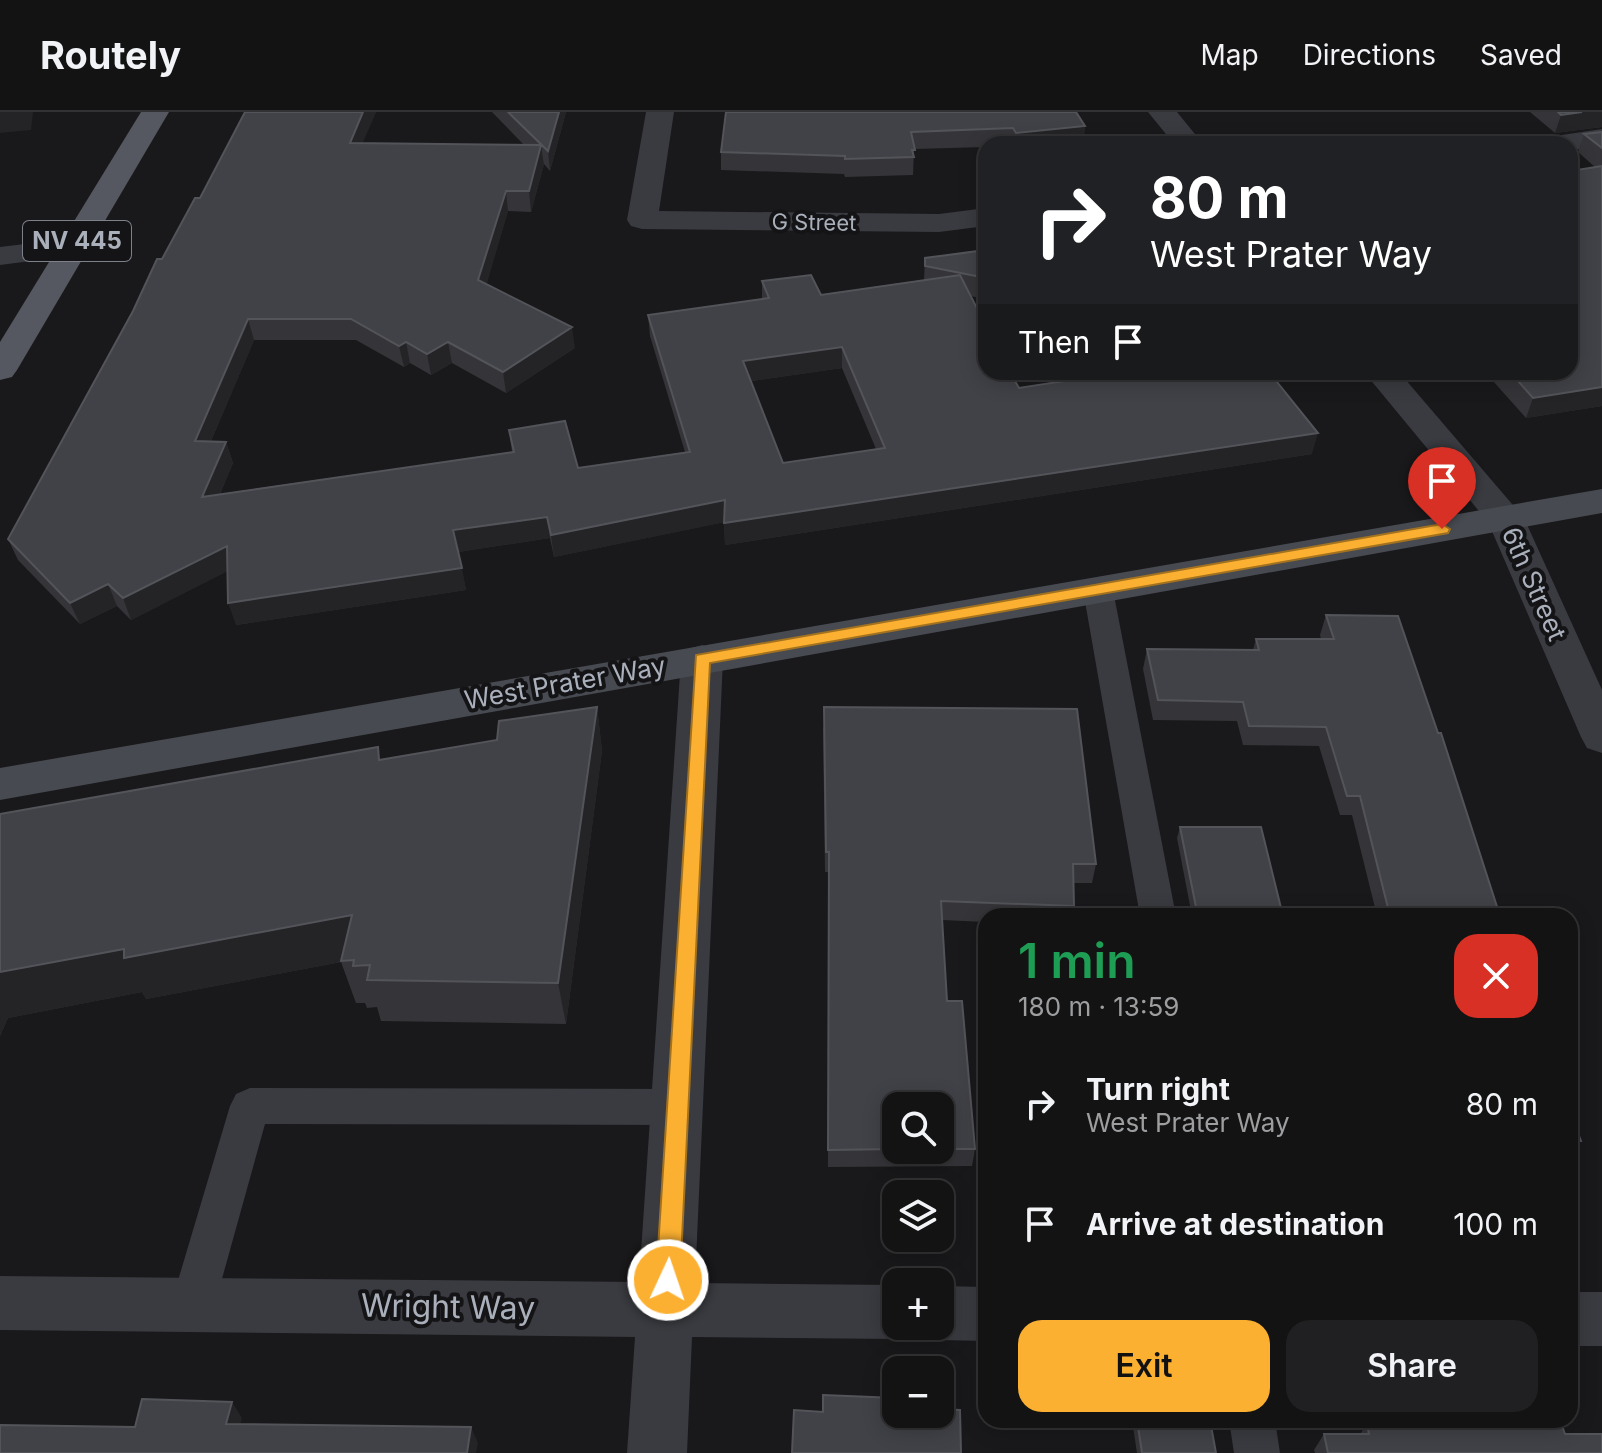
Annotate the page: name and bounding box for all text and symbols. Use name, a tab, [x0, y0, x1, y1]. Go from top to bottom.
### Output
text: Routely	[40, 32, 181, 78]
text: Map	[1200, 38, 1259, 72]
text: Directions	[1303, 38, 1436, 72]
text: Saved	[1480, 38, 1562, 72]
text: 80 m	[1150, 164, 1289, 232]
icon: right	[1018, 168, 1122, 272]
street label: G Street	[771, 208, 857, 236]
road number: NV 445	[23, 221, 131, 261]
text: West Prater Way	[1150, 232, 1432, 276]
icon: arrive	[1106, 320, 1150, 364]
text: Then	[1018, 324, 1090, 360]
pin	[1408, 447, 1476, 529]
icon: arrive	[1420, 459, 1464, 503]
street label: 6th Street	[1496, 522, 1573, 645]
street label: West Prater Way	[462, 650, 668, 715]
text: 1 min	[1018, 931, 1136, 990]
button: close	[1454, 934, 1538, 1018]
text: 180 m · 13:59	[1018, 991, 1179, 1022]
text: Turn right	[1086, 1071, 1230, 1107]
icon: right	[1018, 1082, 1062, 1126]
text: 80 m	[1466, 1086, 1538, 1122]
map controls	[882, 1092, 954, 1428]
button: search	[882, 1092, 954, 1164]
text: West Prater Way	[1086, 1107, 1290, 1138]
button: layers	[882, 1180, 954, 1252]
icon: arrive	[1018, 1202, 1062, 1246]
text: Arrive at destination	[1086, 1206, 1384, 1242]
text: 100 m	[1453, 1206, 1538, 1242]
position arrow	[626, 1238, 710, 1322]
button: +	[882, 1268, 954, 1340]
street label: Wright Way	[361, 1285, 535, 1328]
button: Exit	[1018, 1320, 1270, 1412]
button: Share	[1286, 1320, 1538, 1412]
button: −	[882, 1356, 954, 1428]

